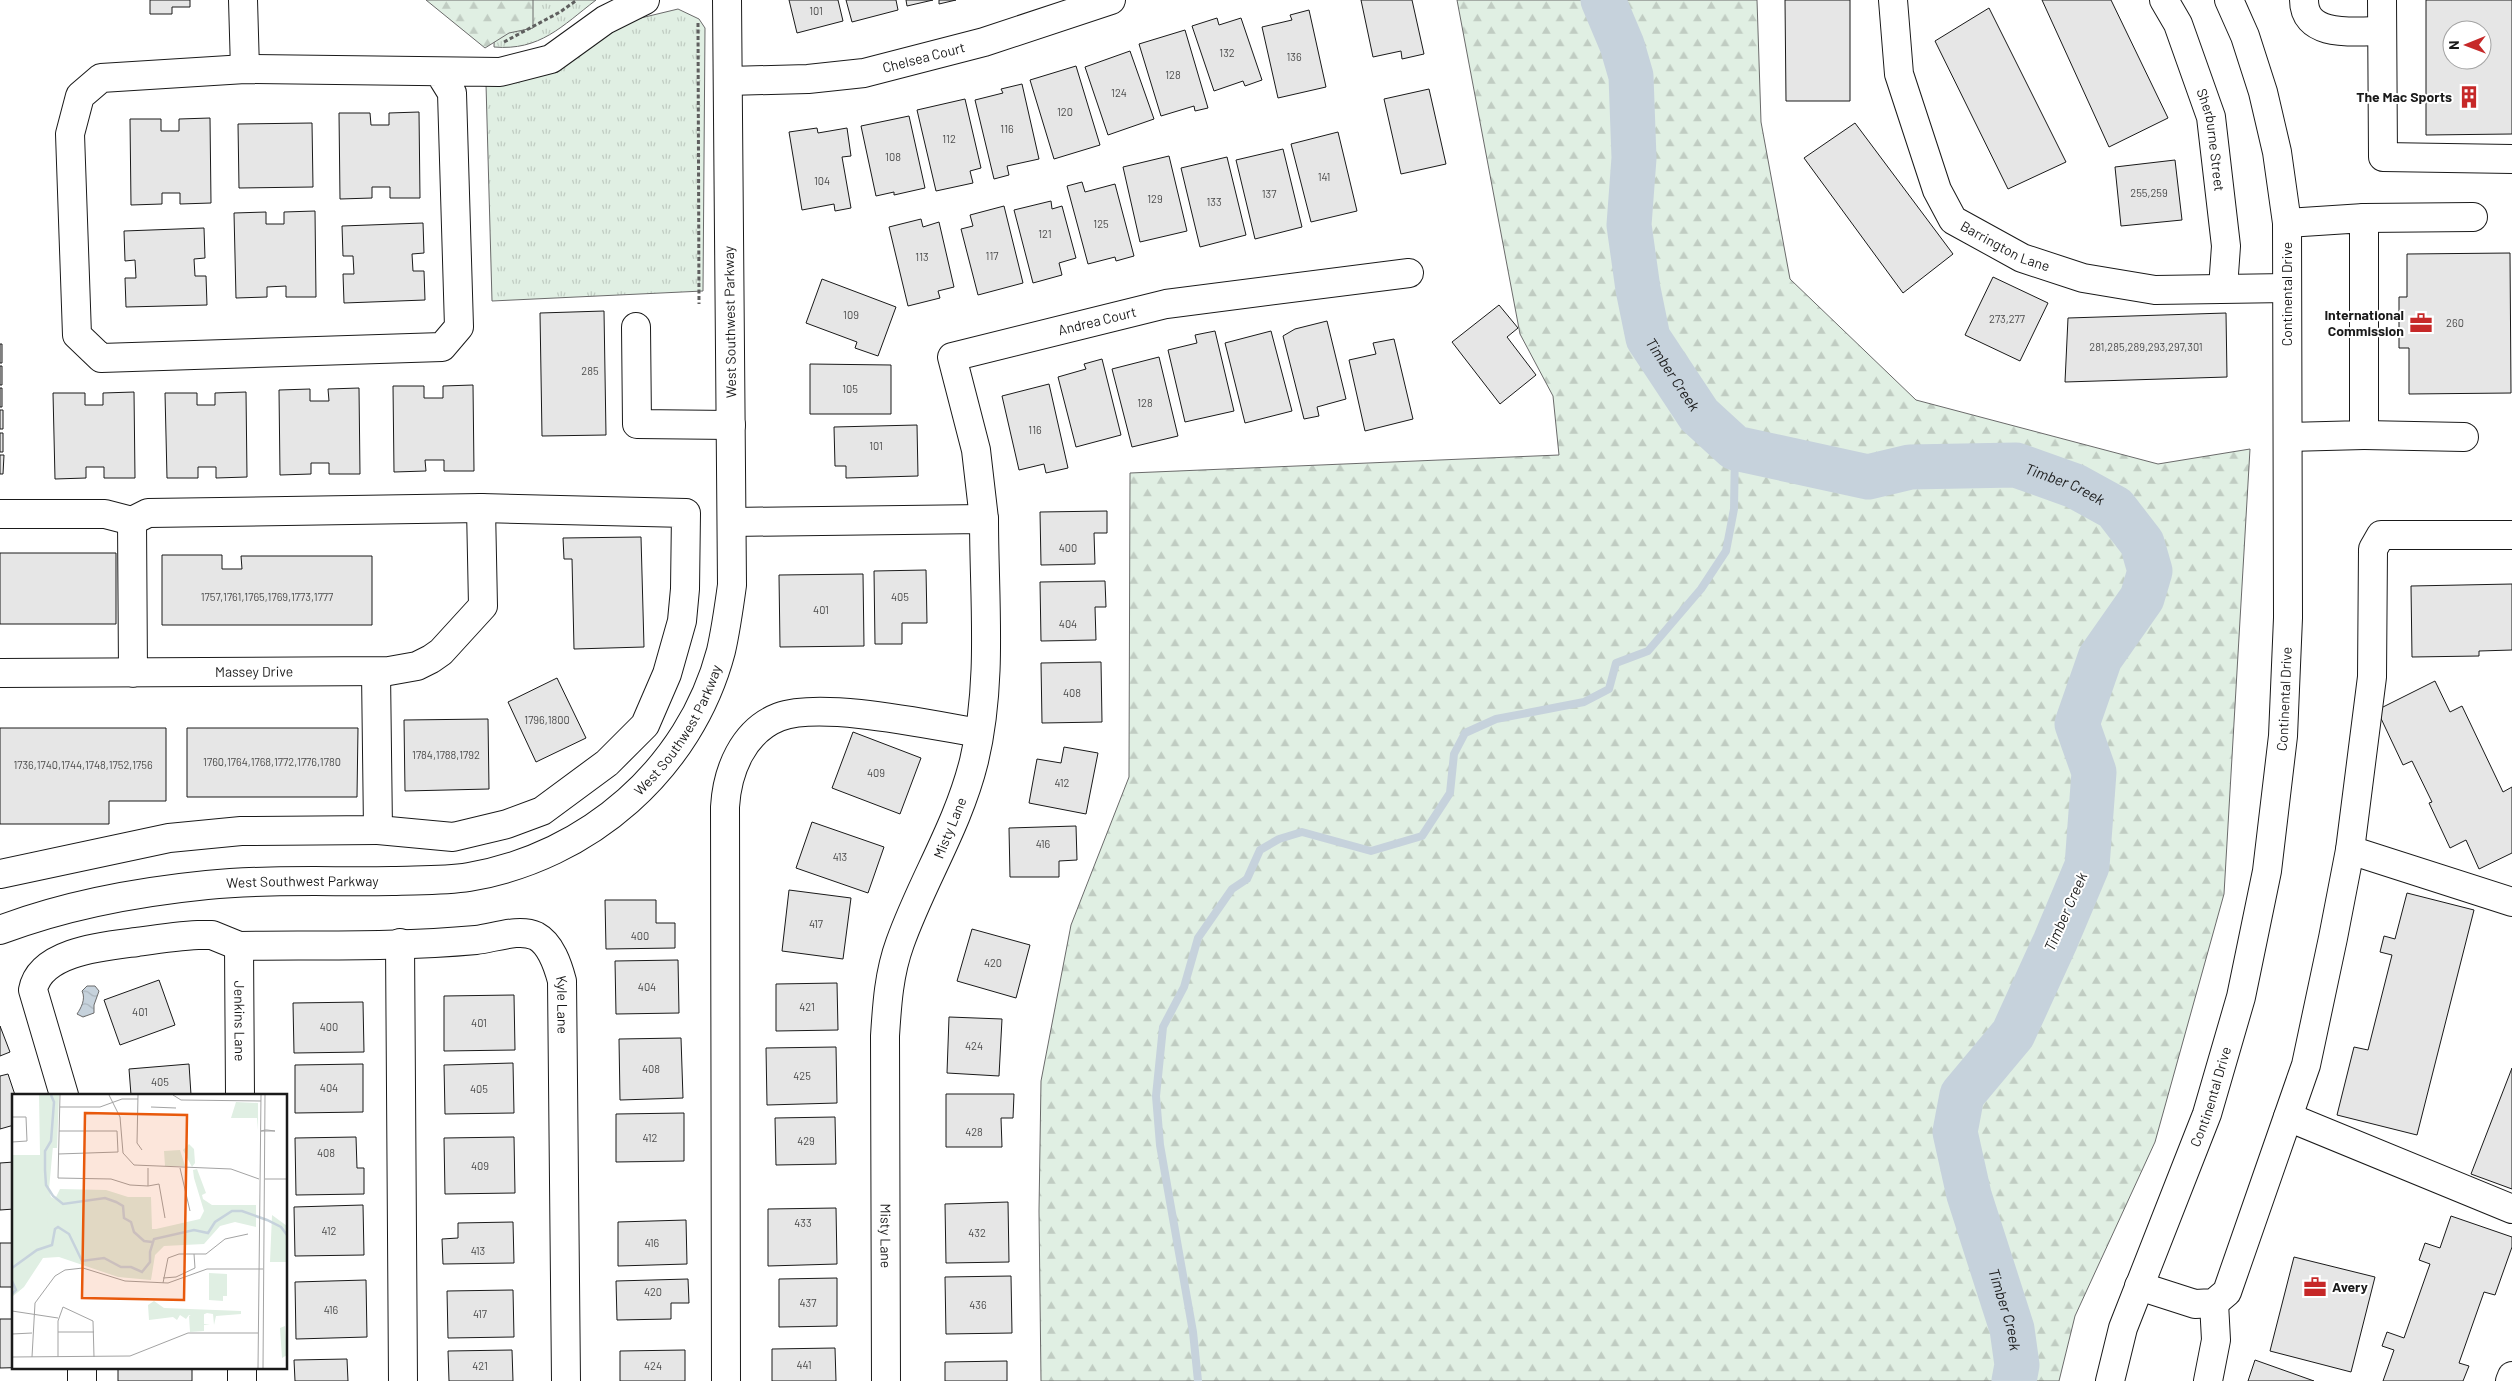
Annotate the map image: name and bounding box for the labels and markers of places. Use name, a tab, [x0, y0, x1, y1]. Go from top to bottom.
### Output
building icon: The Mac Sports	[2456, 84, 2482, 110]
place label: The Mac Sports	[2356, 88, 2452, 105]
place label: International Commission	[2324, 306, 2404, 339]
office icon: International Commission	[2408, 310, 2434, 336]
office icon: Avery	[2302, 1274, 2328, 1300]
place label: Avery	[2332, 1278, 2368, 1295]

